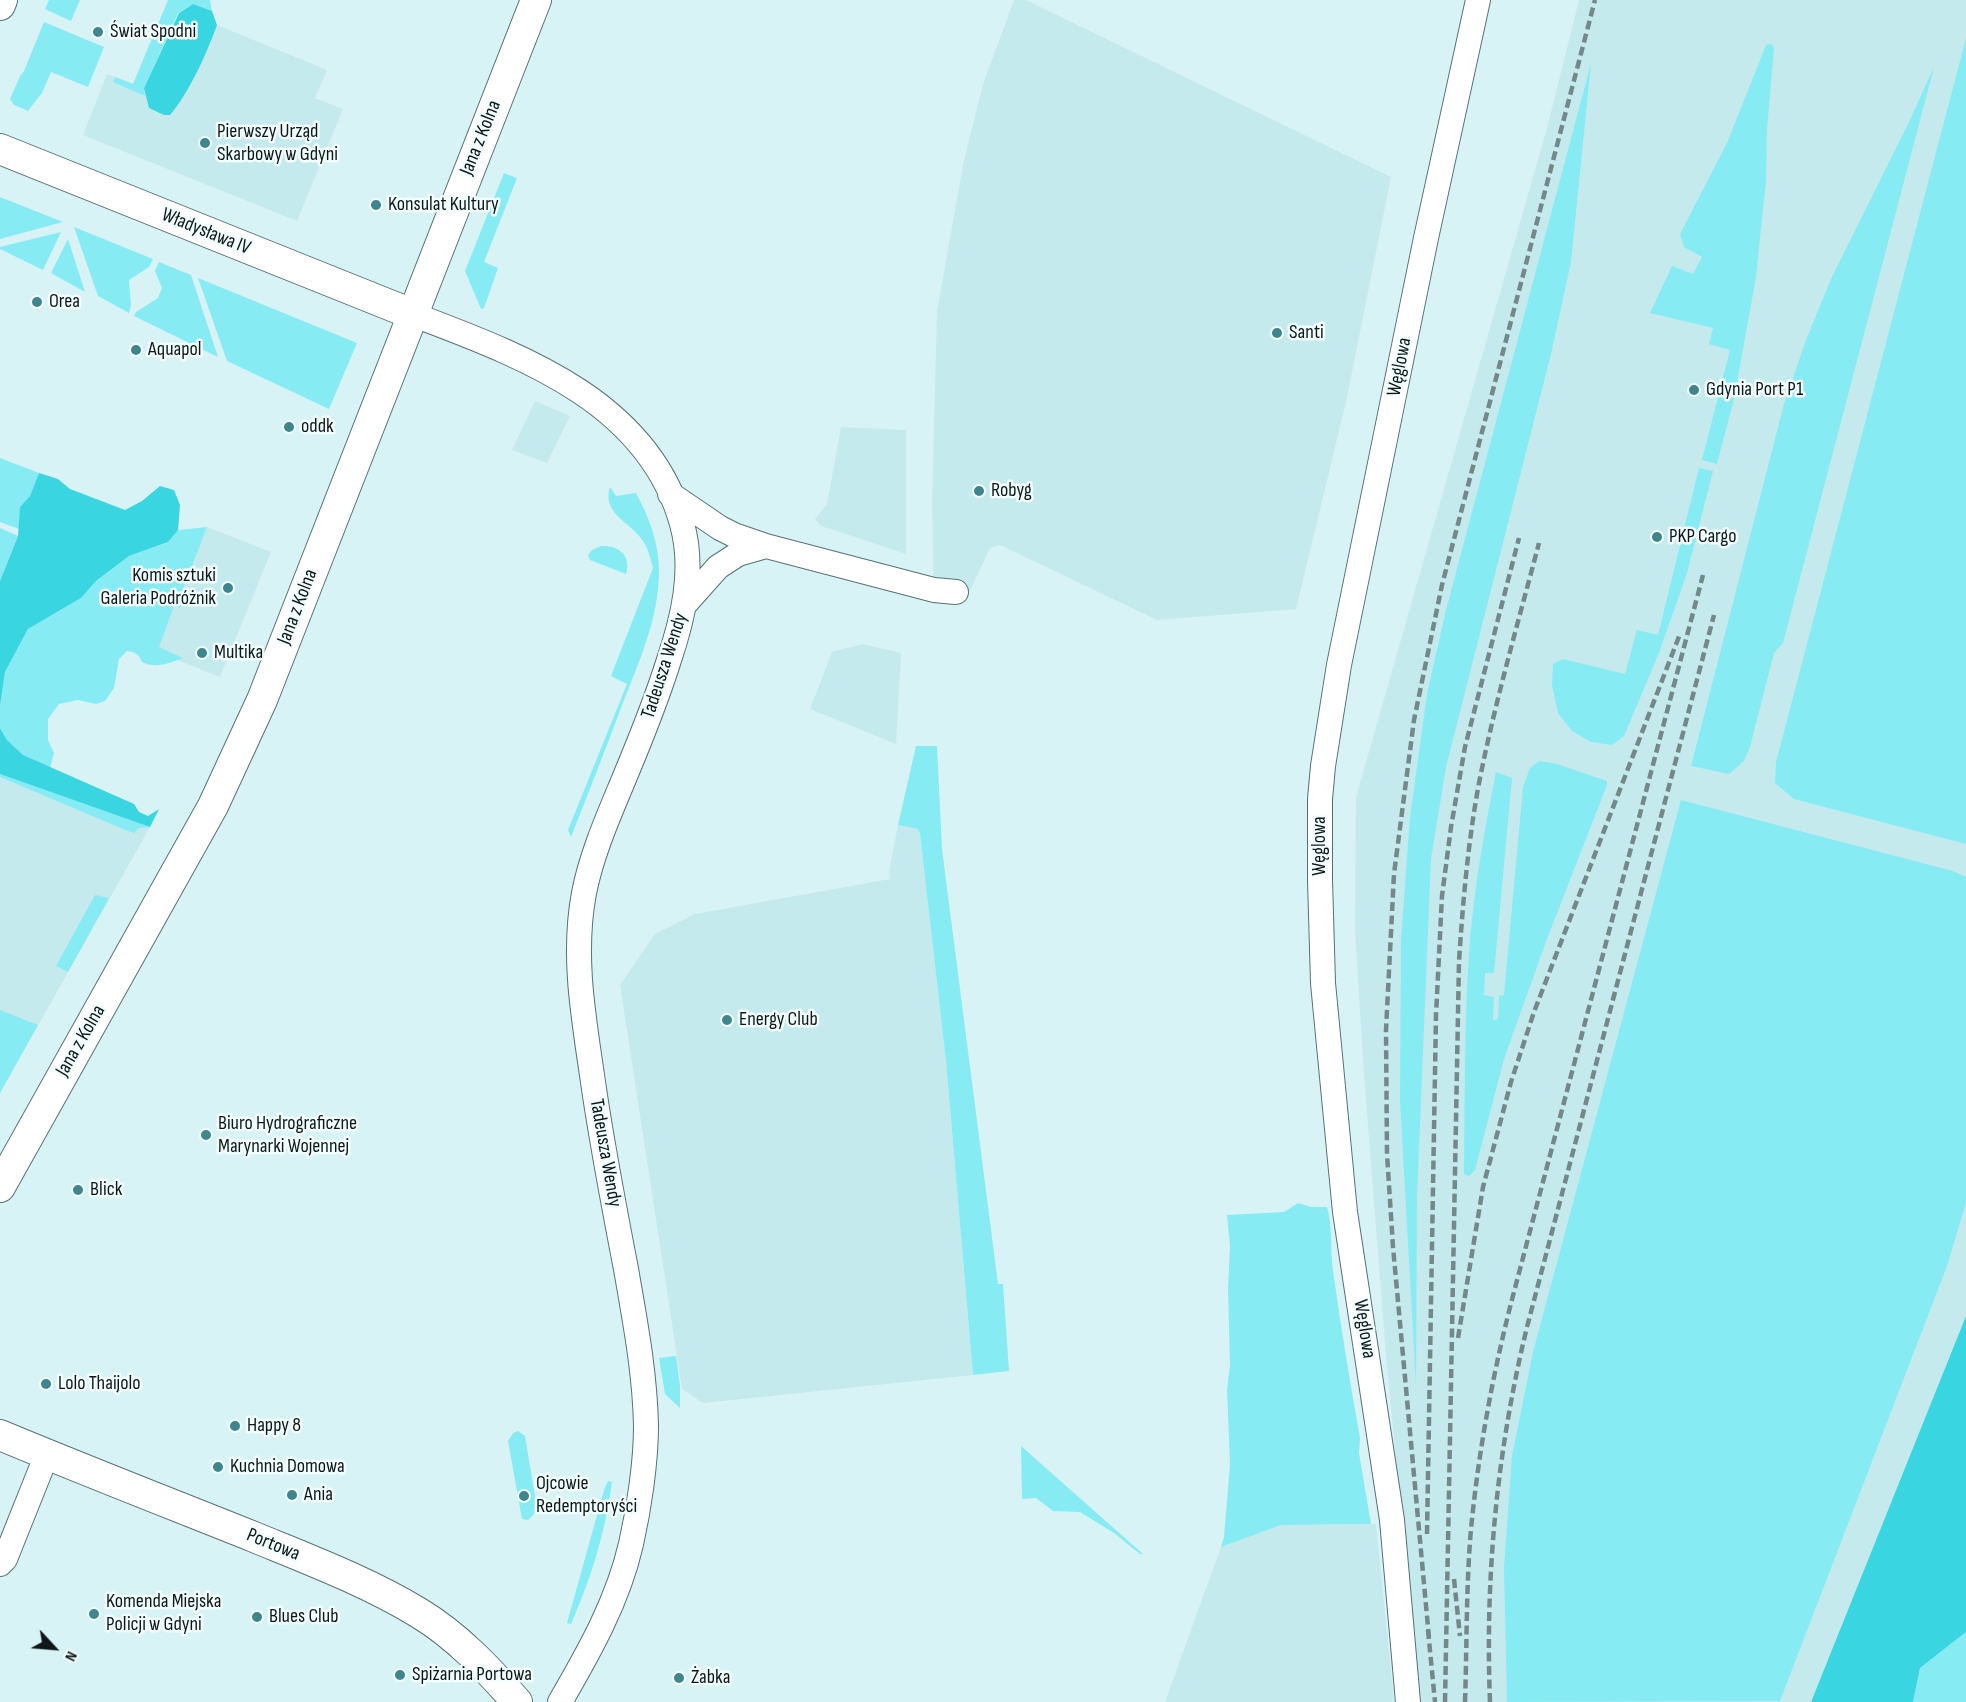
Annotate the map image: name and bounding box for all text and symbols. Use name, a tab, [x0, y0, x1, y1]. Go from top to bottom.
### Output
place label: Świat Spodni	[110, 20, 196, 44]
marker: Świat Spodni	[91, 25, 105, 39]
street label: Jana z Kolna	[455, 97, 507, 179]
place label: Pierwszy Urząd Skarbowy w Gdyni	[217, 120, 338, 167]
marker: Pierwszy Urząd Skarbowy w Gdyni	[198, 136, 212, 150]
place label: Konsulat Kultury	[388, 193, 499, 217]
marker: Konsulat Kultury	[369, 198, 383, 212]
street label: Władysława IV	[158, 203, 254, 261]
place label: Orea	[49, 290, 80, 314]
marker: Orea	[30, 295, 44, 309]
place label: Santi	[1289, 321, 1324, 345]
marker: Santi	[1270, 326, 1284, 340]
street label: Węglowa	[1383, 336, 1417, 398]
place label: Aquapol	[148, 338, 202, 362]
marker: Aquapol	[129, 343, 143, 357]
place label: Gdynia Port P1	[1706, 378, 1803, 402]
marker: Gdynia Port P1	[1687, 383, 1701, 397]
place label: oddk	[301, 415, 334, 439]
marker: oddk	[282, 420, 296, 434]
place label: Robyg	[991, 479, 1032, 503]
marker: Robyg	[972, 484, 986, 498]
place label: PKP Cargo	[1669, 525, 1736, 549]
marker: PKP Cargo	[1650, 530, 1664, 544]
place label: Komis sztuki Galeria Podróżnik	[101, 564, 216, 611]
street label: Jana z Kolna	[273, 566, 323, 648]
marker: Komis sztuki Galeria Podróżnik	[221, 581, 235, 595]
street label: Tadeusza Wendy	[637, 610, 693, 722]
place label: Multika	[214, 641, 263, 665]
marker: Multika	[195, 646, 209, 660]
street label: Węglowa	[1308, 816, 1332, 876]
street label: Jana z Kolna	[51, 1001, 111, 1081]
place label: Energy Club	[739, 1008, 818, 1032]
marker: Energy Club	[720, 1013, 734, 1027]
street label: Tadeusza Wendy	[584, 1097, 626, 1209]
place label: Biuro Hydrograficzne Marynarki Wojennej	[218, 1112, 357, 1159]
marker: Biuro Hydrograficzne Marynarki Wojennej	[199, 1128, 213, 1142]
place label: Blick	[90, 1178, 122, 1202]
marker: Blick	[71, 1183, 85, 1197]
street label: Węglowa	[1348, 1298, 1380, 1360]
place label: Lolo Thaijolo	[58, 1372, 140, 1396]
marker: Lolo Thaijolo	[39, 1377, 53, 1391]
place label: Happy 8	[247, 1414, 301, 1438]
marker: Happy 8	[228, 1419, 242, 1433]
place label: Kuchnia Domowa	[230, 1455, 345, 1479]
marker: Kuchnia Domowa	[211, 1460, 225, 1474]
place label: Ojcowie Redemptoryści	[536, 1472, 637, 1519]
place label: Ania	[304, 1483, 333, 1507]
marker: Ania	[285, 1488, 299, 1502]
marker: Ojcowie Redemptoryści	[517, 1489, 531, 1503]
street label: Portowa	[243, 1523, 303, 1567]
place label: Komenda Miejska Policji w Gdyni	[106, 1590, 221, 1637]
place label: Blues Club	[269, 1605, 338, 1629]
marker: Komenda Miejska Policji w Gdyni	[87, 1607, 101, 1621]
marker: Blues Club	[250, 1610, 264, 1624]
north arrow	[24, 1618, 84, 1678]
text: N	[60, 1648, 81, 1664]
place label: Spiżarnia Portowa	[412, 1663, 532, 1687]
place label: Żabka	[691, 1666, 730, 1690]
marker: Spiżarnia Portowa	[393, 1668, 407, 1682]
marker: Żabka	[672, 1671, 686, 1685]

